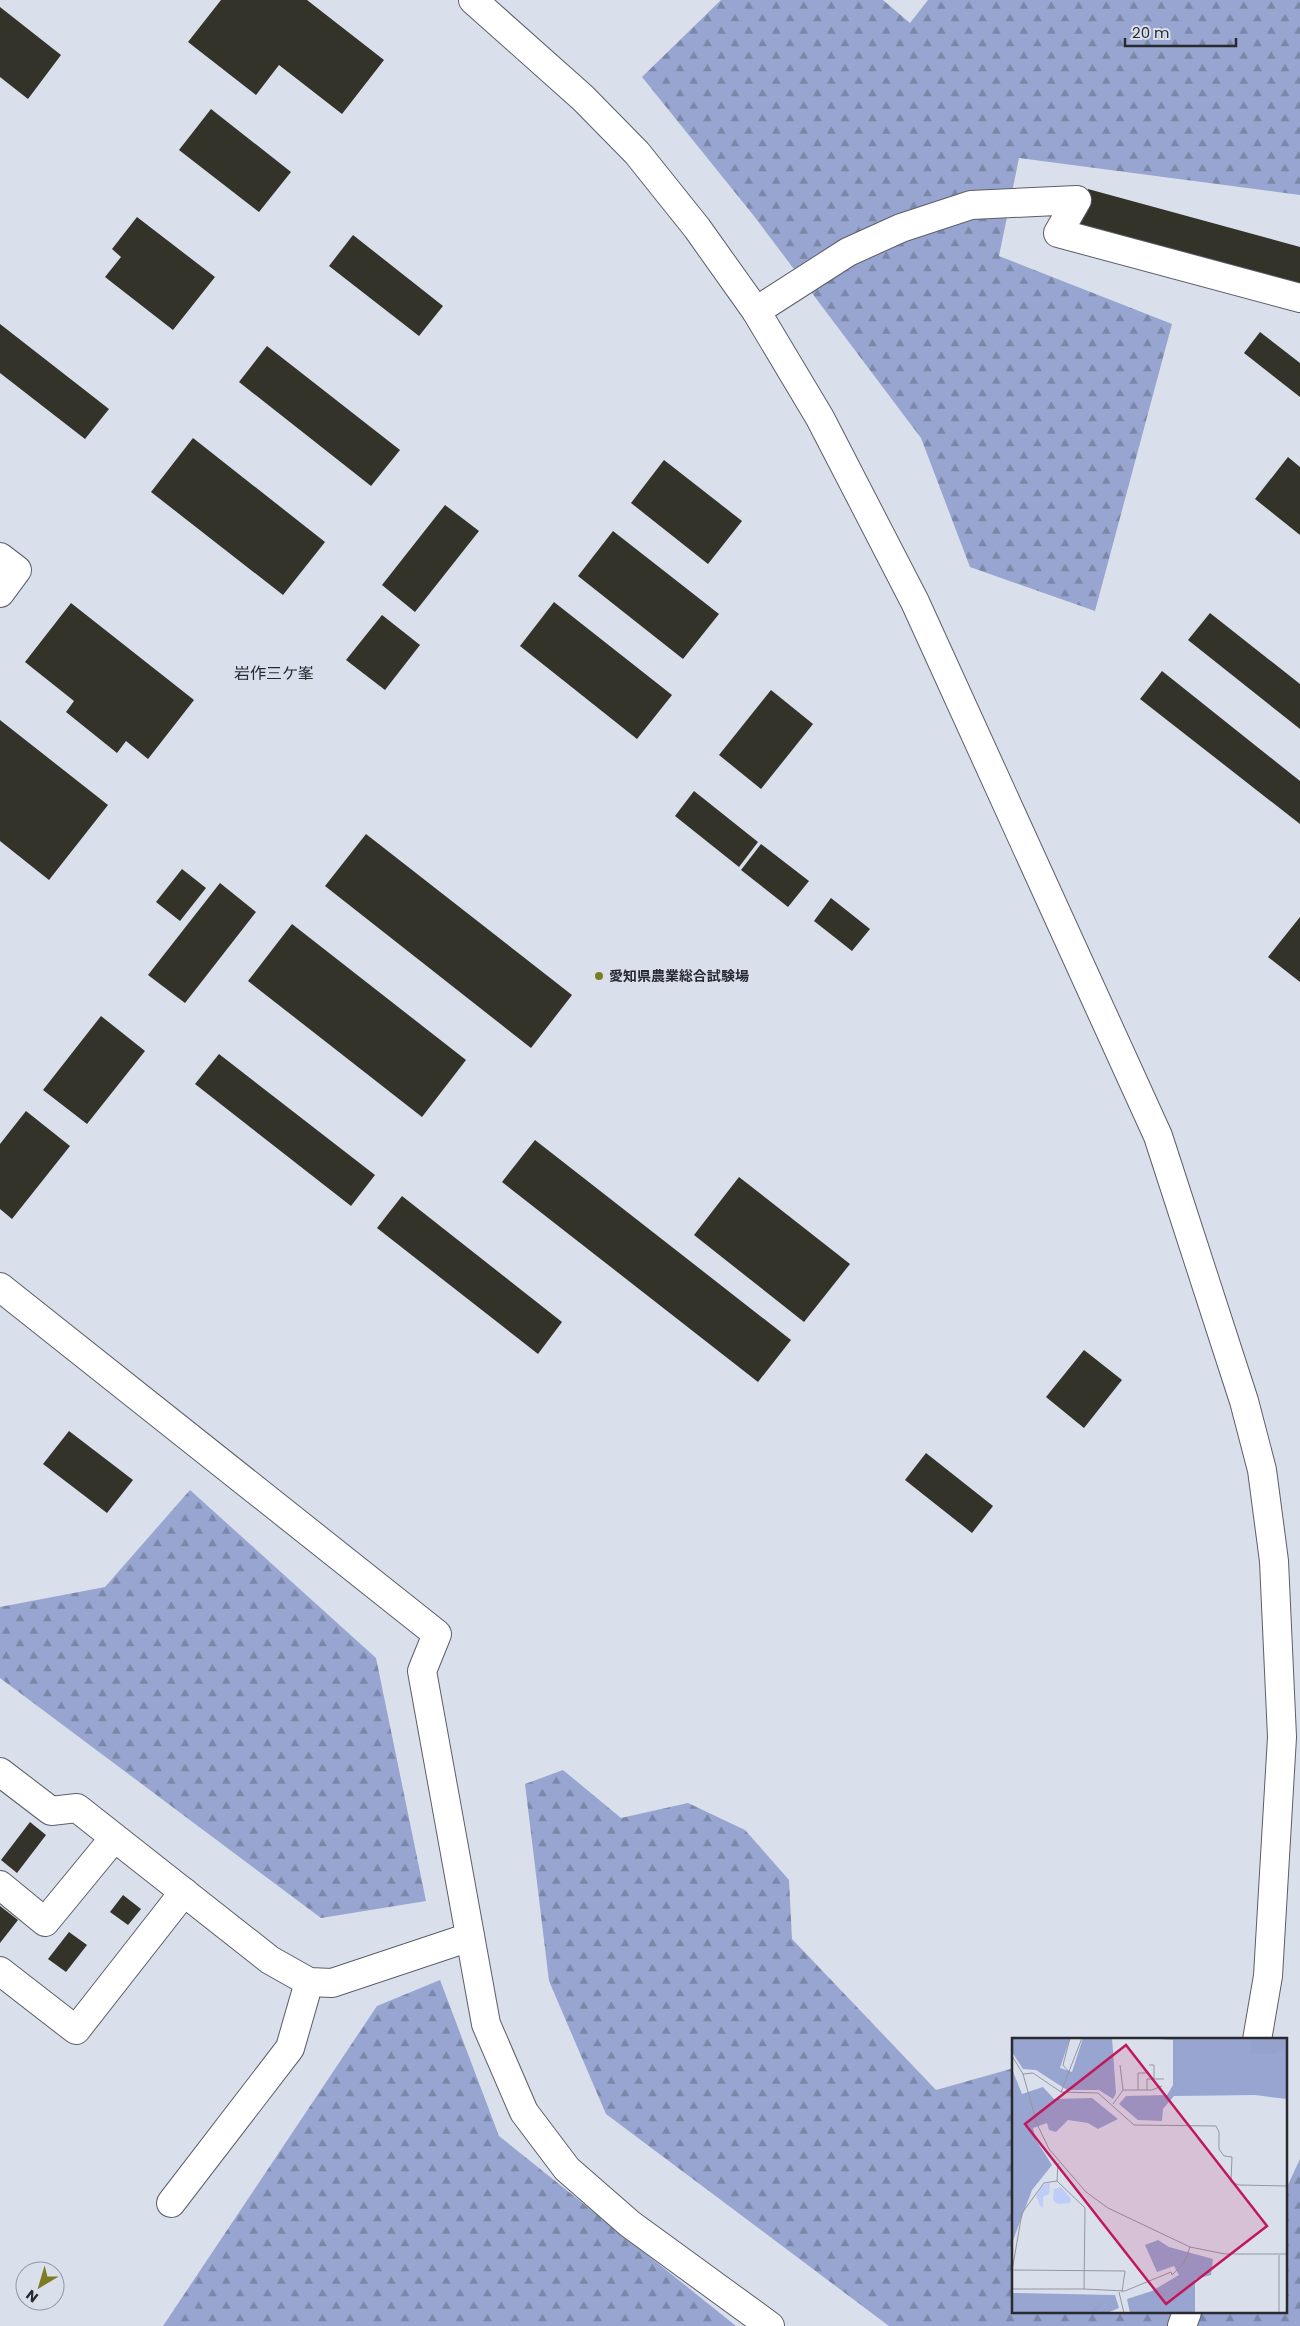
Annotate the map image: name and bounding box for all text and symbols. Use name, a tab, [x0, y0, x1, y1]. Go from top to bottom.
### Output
scale bar	[1125, 15, 1236, 47]
text: 20 m	[1132, 22, 1170, 43]
district label: 岩作三ケ峯	[234, 662, 314, 685]
place label: 愛知県農業総合試験場	[609, 966, 749, 986]
marker: 愛知県農業総合試験場	[593, 970, 605, 982]
inset map	[1012, 2038, 1288, 2314]
north arrow	[15, 2261, 65, 2311]
text: N	[22, 2285, 42, 2307]

